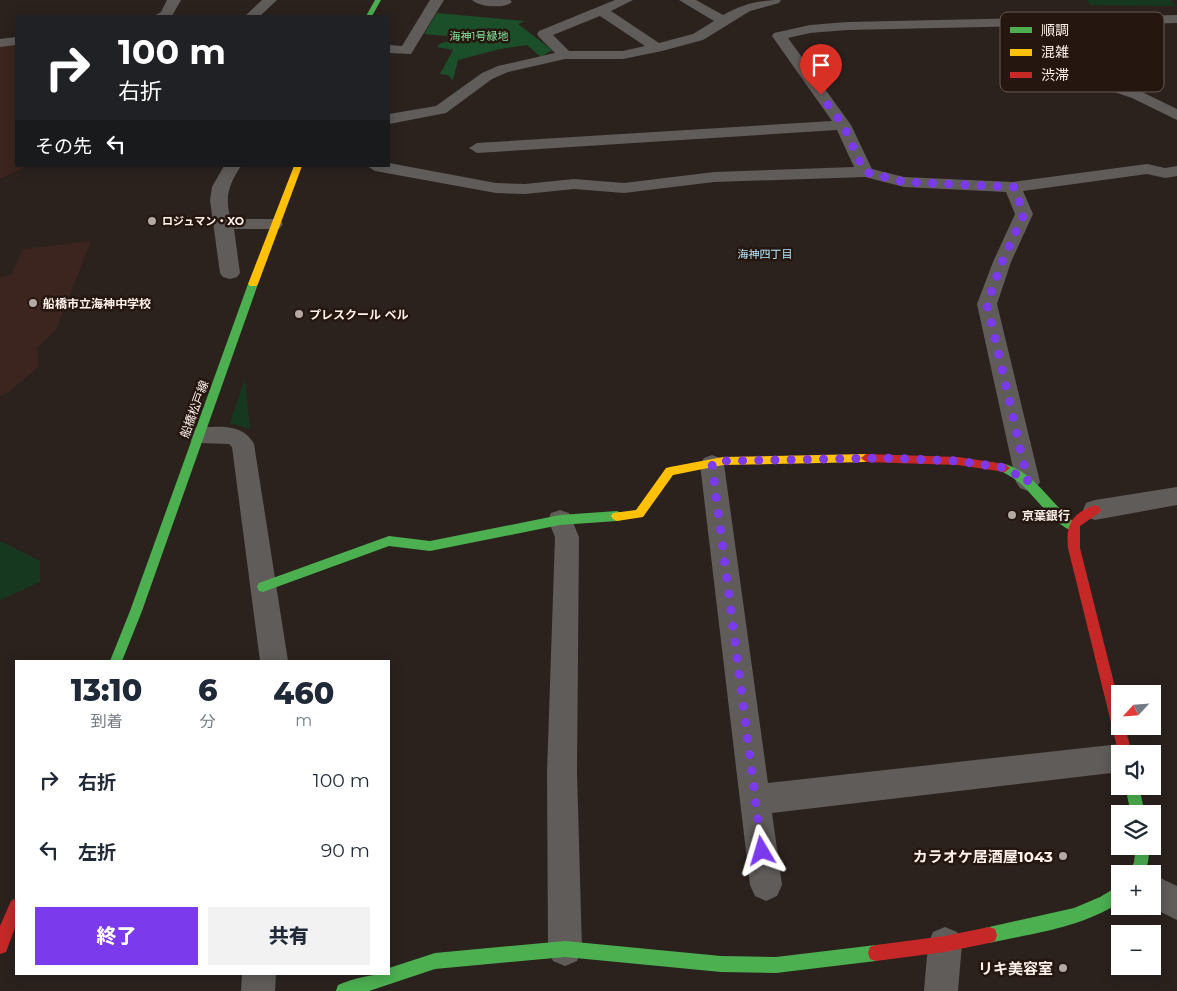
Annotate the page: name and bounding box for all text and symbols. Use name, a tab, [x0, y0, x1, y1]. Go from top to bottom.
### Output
legend	[1000, 12, 1164, 92]
text: 順調	[1041, 21, 1069, 39]
park label: 海神1号緑地	[450, 29, 508, 43]
text: 100 m	[118, 30, 226, 73]
icon: right	[35, 35, 100, 100]
text: 混雑	[1041, 43, 1069, 61]
pin	[800, 44, 842, 95]
icon: arrive	[807, 51, 835, 79]
text: 渋滞	[1041, 66, 1069, 84]
text: 右折	[118, 78, 162, 105]
icon: left	[102, 130, 130, 158]
text: その先	[35, 135, 92, 158]
place label: ロジュマン・XO	[162, 214, 244, 228]
marker: ロジュマン・XO	[146, 215, 158, 227]
district label: 海神四丁目	[738, 247, 793, 261]
place label: 船橋市立海神中学校	[43, 296, 151, 311]
marker: 船橋市立海神中学校	[27, 297, 39, 309]
place label: プレスクール ベル	[309, 307, 408, 322]
marker: プレスクール ベル	[293, 308, 305, 320]
street label: 船橋松戸線	[177, 378, 211, 440]
place label: 京葉銀行	[1022, 508, 1070, 523]
marker: 京葉銀行	[1006, 509, 1018, 521]
text: 13:10	[71, 672, 142, 709]
text: 6	[198, 672, 217, 709]
text: 460	[273, 675, 334, 712]
north arrow	[1111, 685, 1161, 735]
map controls	[1111, 685, 1161, 975]
text: m	[295, 711, 312, 730]
text: 到着	[90, 712, 122, 731]
text: 分	[200, 712, 216, 731]
button: sound	[1111, 745, 1161, 795]
icon: right	[35, 766, 63, 794]
text: 100 m	[313, 769, 370, 792]
text: 右折	[78, 771, 116, 794]
button: layers	[1111, 805, 1161, 855]
position arrow	[735, 824, 787, 876]
icon: left	[35, 836, 63, 864]
text: 90 m	[321, 839, 370, 862]
text: 左折	[78, 841, 116, 864]
place label: カラオケ居酒屋1043	[913, 847, 1053, 866]
marker: カラオケ居酒屋1043	[1057, 850, 1069, 862]
button: +	[1111, 865, 1161, 915]
button: 終了	[35, 907, 198, 965]
button: 共有	[208, 907, 370, 965]
button: −	[1111, 925, 1161, 975]
place label: リキ美容室	[978, 959, 1053, 978]
marker: リキ美容室	[1057, 962, 1069, 974]

